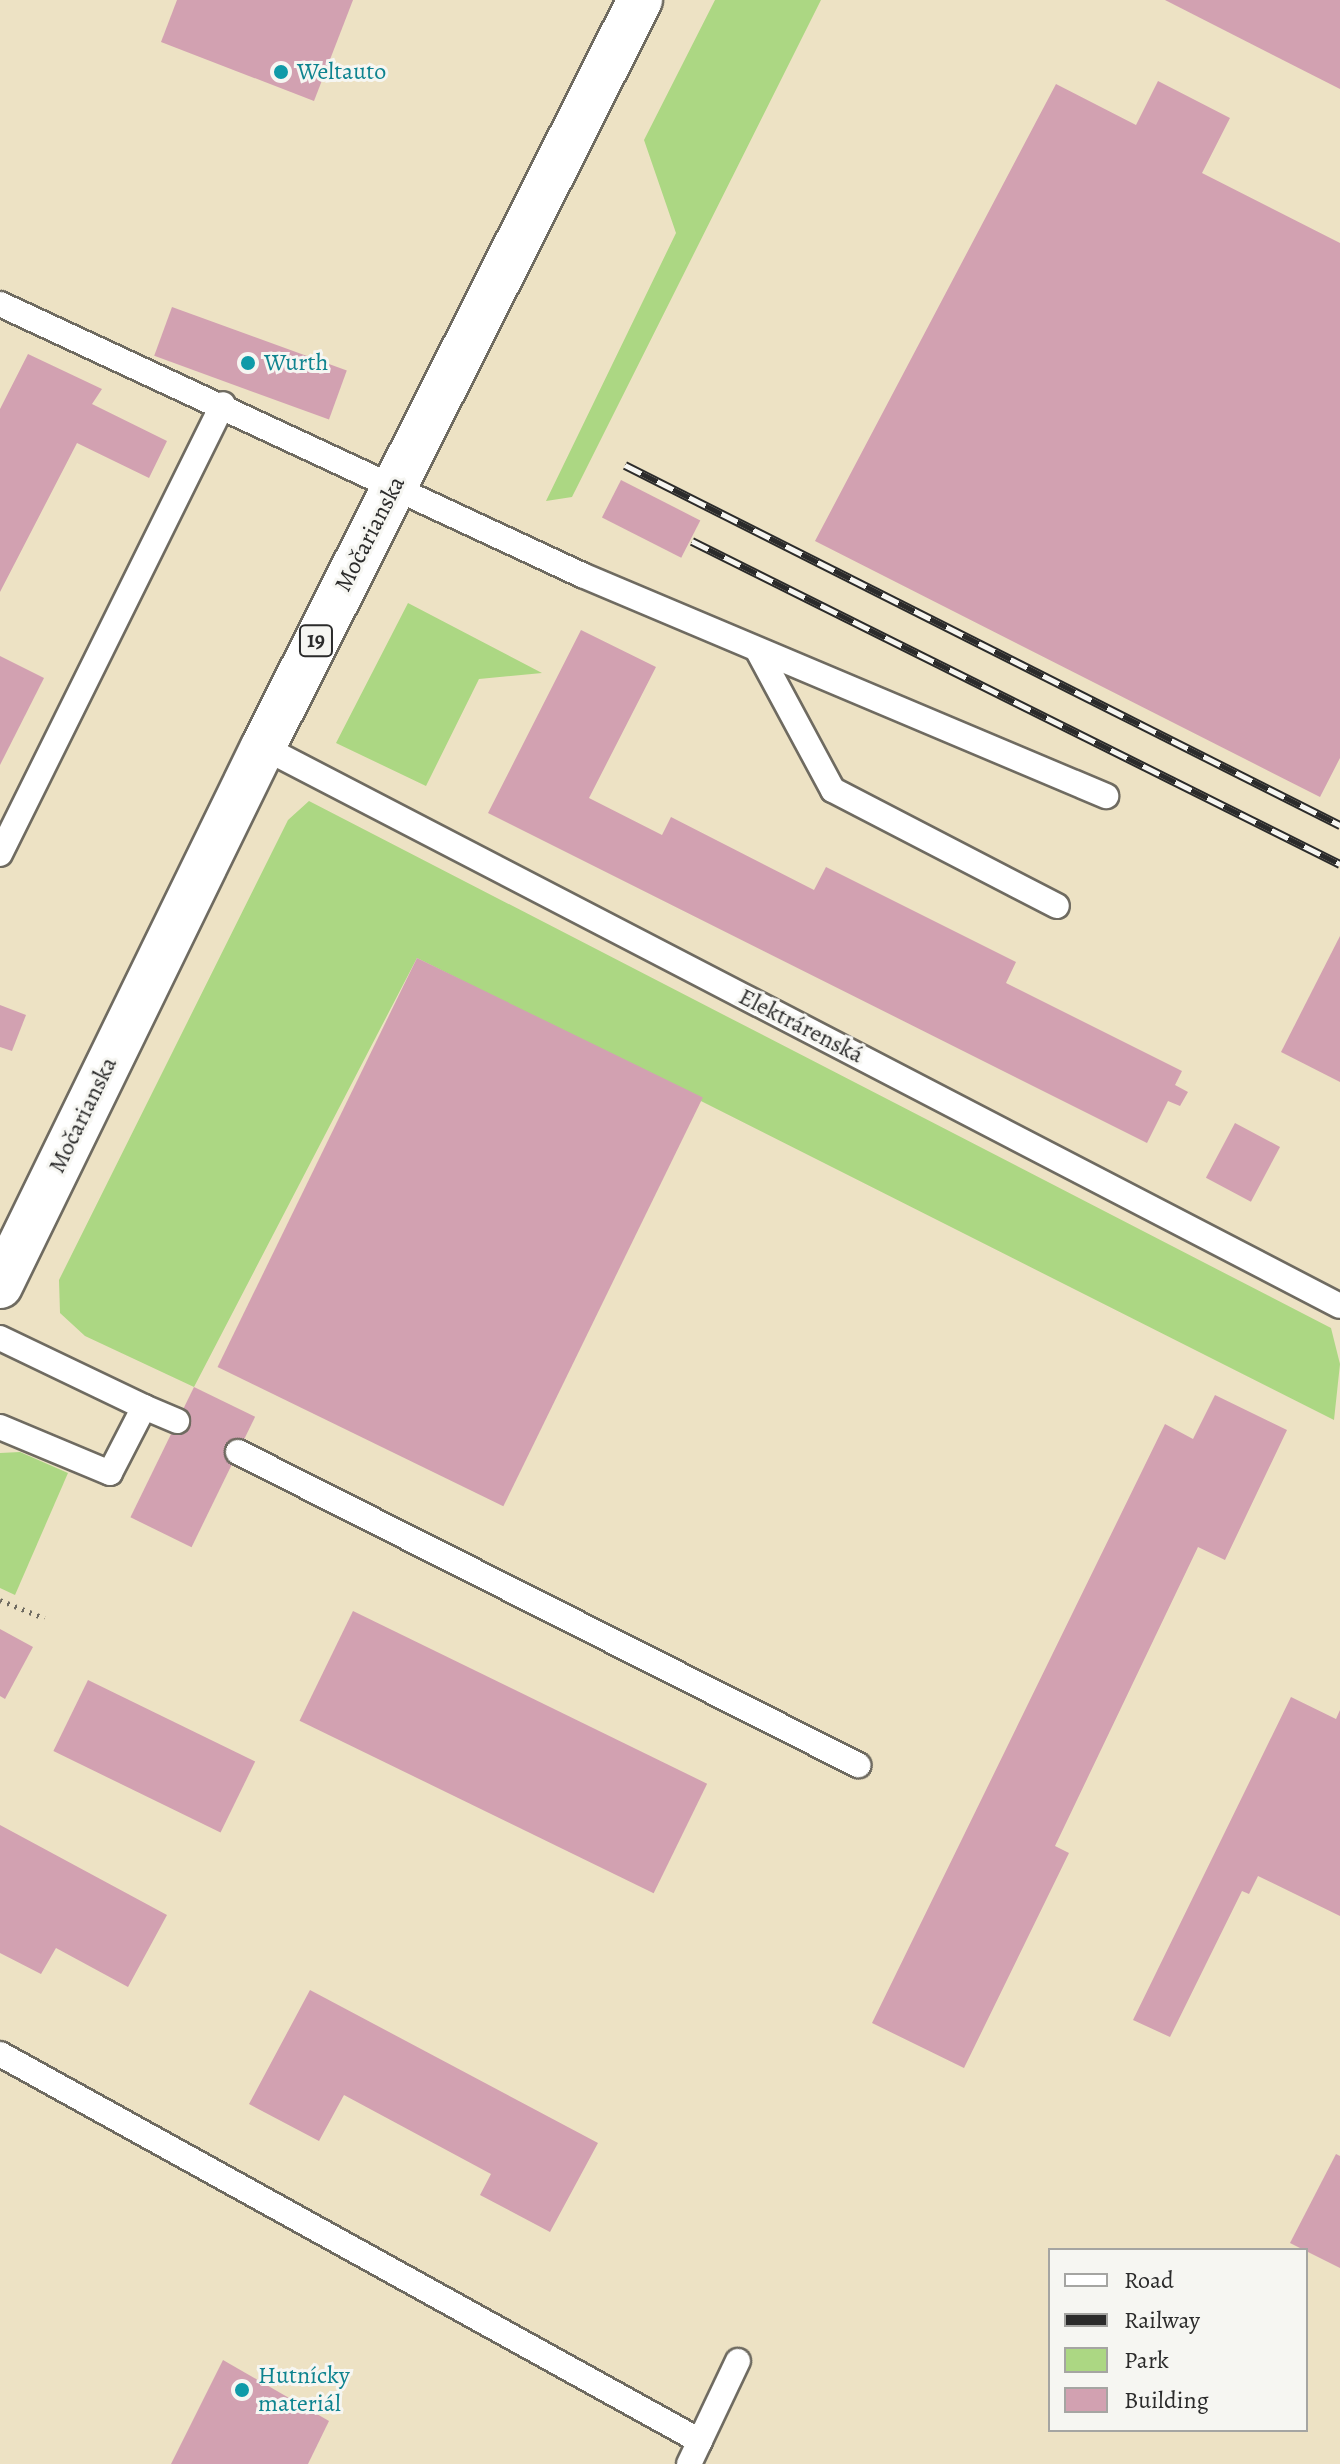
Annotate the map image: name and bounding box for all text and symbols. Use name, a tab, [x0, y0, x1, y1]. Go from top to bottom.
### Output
place label: Weltauto	[297, 58, 386, 86]
marker: Weltauto	[272, 63, 290, 81]
place label: Wurth	[264, 349, 328, 377]
marker: Wurth	[239, 354, 257, 372]
street label: Močarianska	[329, 472, 411, 596]
road number: 19	[298, 623, 334, 659]
street label: Elektrárenská	[734, 982, 868, 1070]
street label: Močarianska	[43, 1052, 123, 1178]
legend	[1048, 2248, 1308, 2432]
text: Road	[1124, 2264, 1174, 2296]
text: Railway	[1124, 2304, 1200, 2336]
text: Park	[1124, 2344, 1169, 2376]
place label: Hutnícky materiál	[258, 2362, 350, 2418]
marker: Hutnícky materiál	[233, 2381, 251, 2399]
text: Building	[1124, 2384, 1209, 2416]

